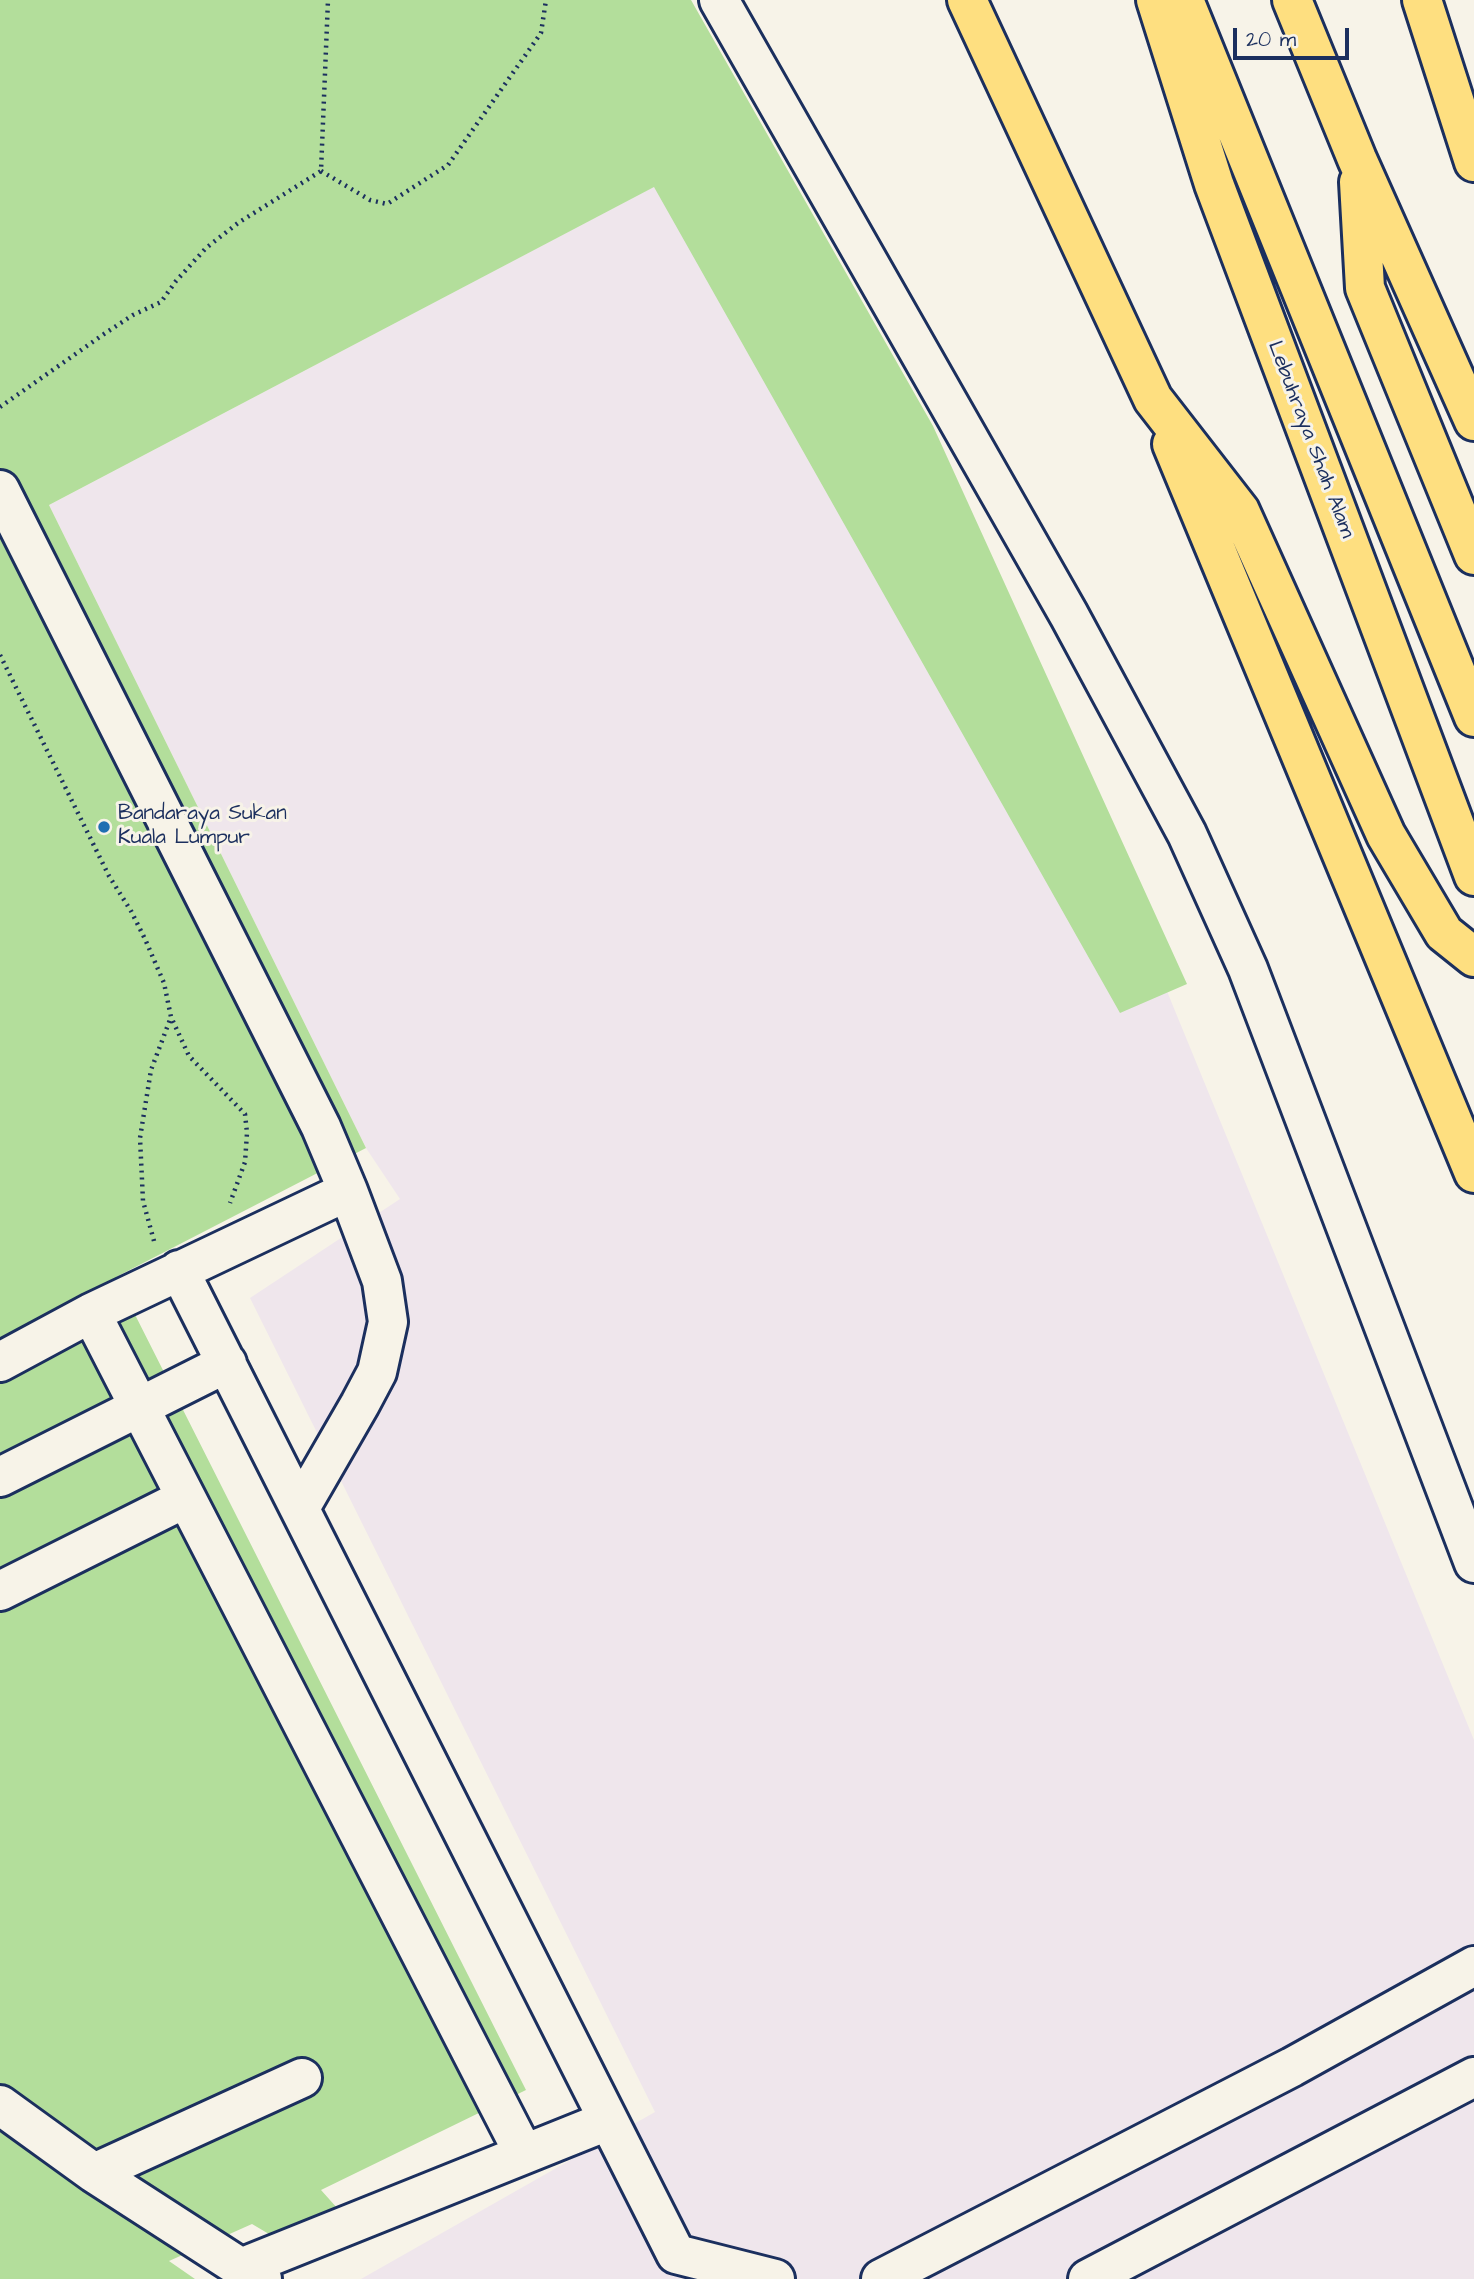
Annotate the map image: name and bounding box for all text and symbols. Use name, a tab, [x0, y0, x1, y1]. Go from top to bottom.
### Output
scale bar	[1236, 14, 1352, 58]
text: 20 m	[1246, 25, 1296, 54]
street label: Lebuhraya Shah Alam	[1261, 338, 1359, 542]
place label: Bandaraya Sukan Kuala Lumpur	[118, 802, 287, 852]
marker: Bandaraya Sukan Kuala Lumpur	[96, 819, 112, 835]

